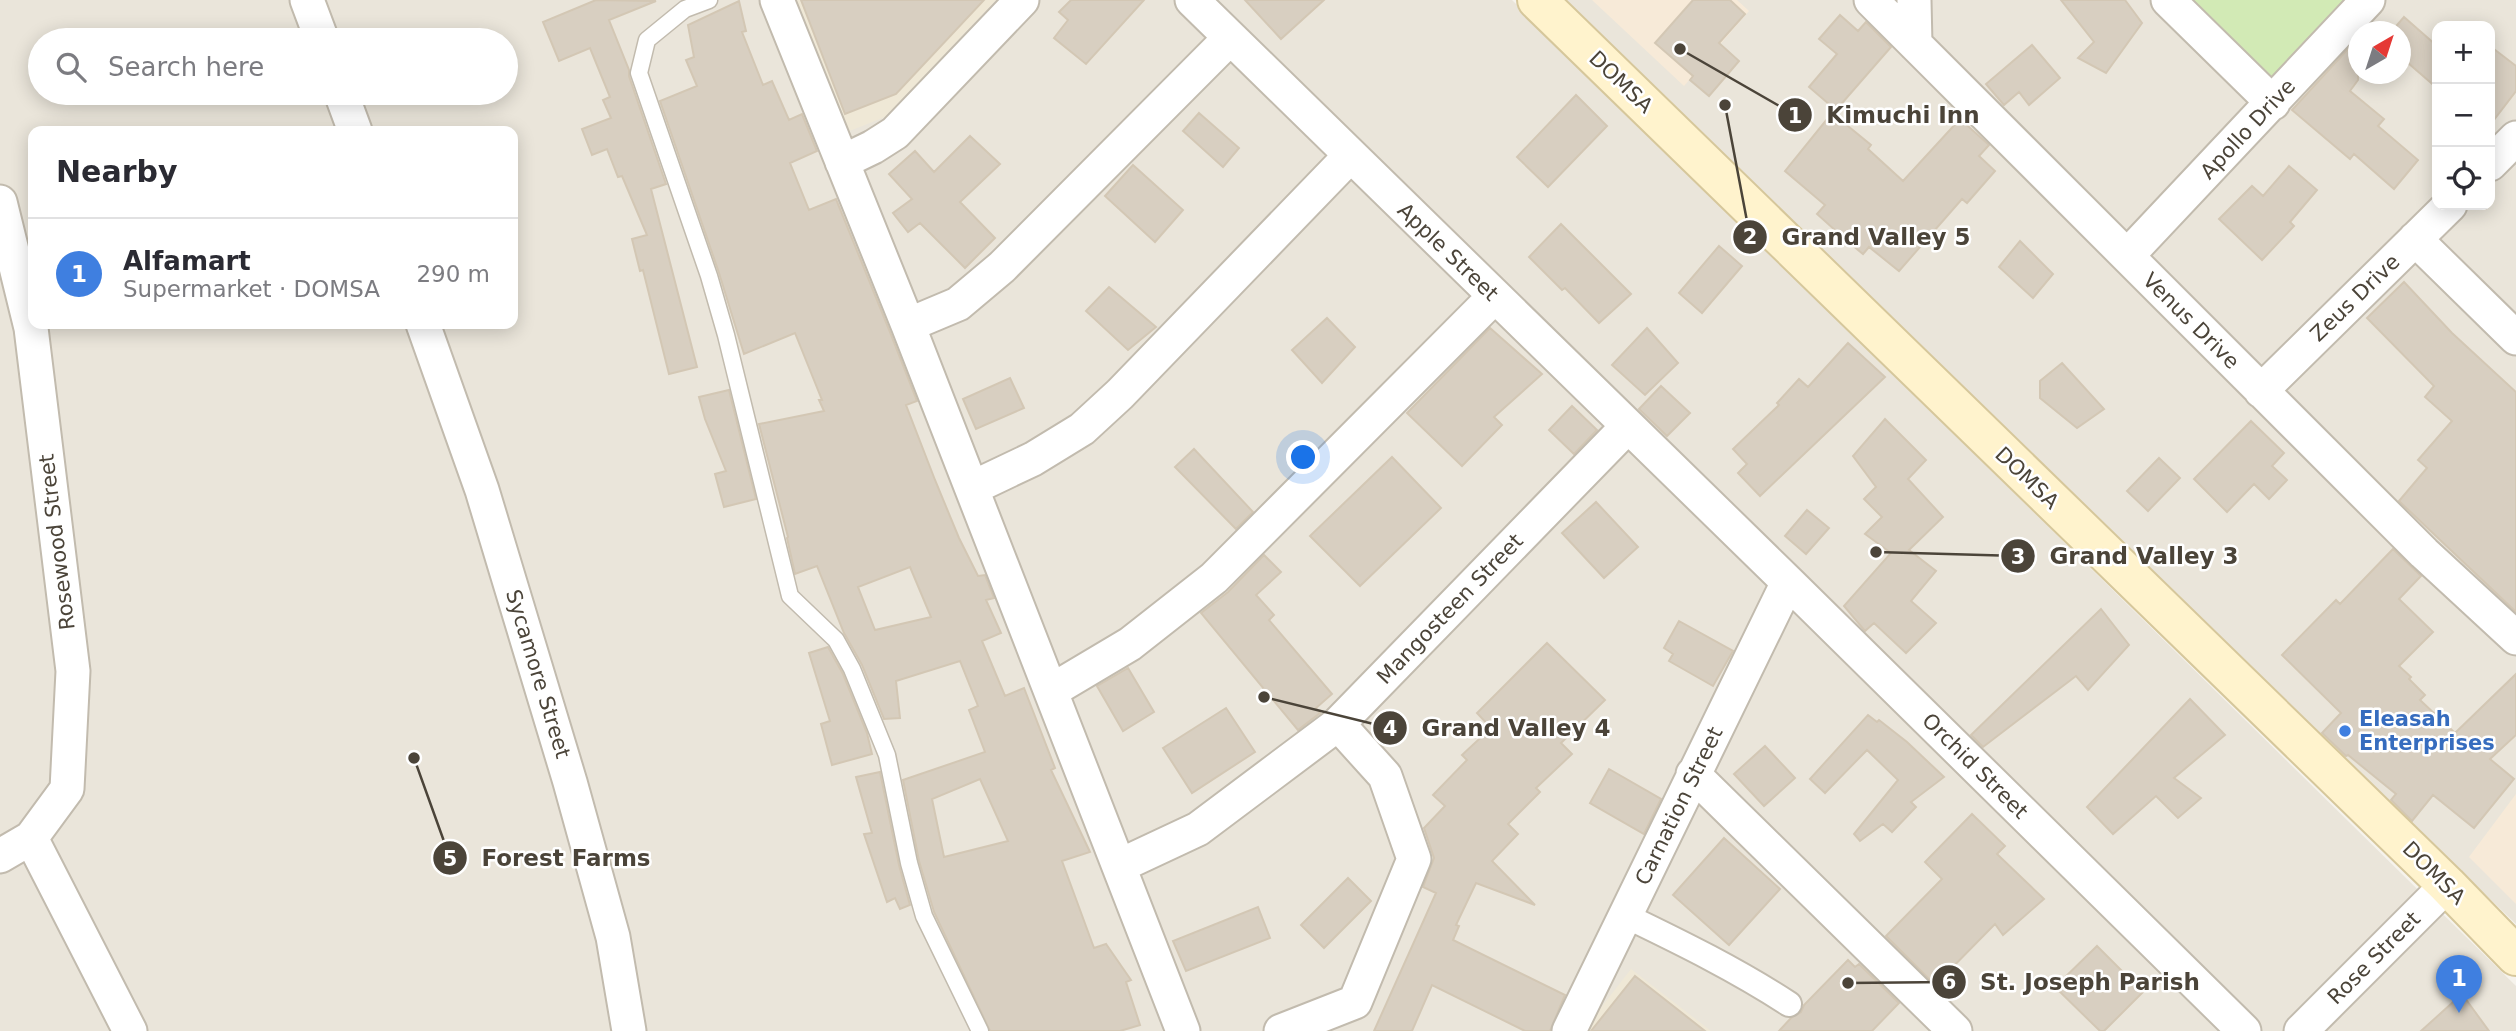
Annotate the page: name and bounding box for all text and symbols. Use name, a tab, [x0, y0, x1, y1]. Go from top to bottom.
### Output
north arrow	[2348, 21, 2411, 84]
map controls	[2432, 21, 2495, 210]
button: +	[2432, 21, 2495, 84]
search box	[28, 28, 518, 105]
street label: DOMSA	[1584, 46, 1658, 118]
icon: search	[52, 48, 90, 86]
text: Search here	[108, 52, 264, 82]
street label: Apollo Drive	[2196, 74, 2300, 184]
button: −	[2432, 84, 2495, 147]
callout: Kimuchi Inn	[1777, 93, 1994, 137]
text: Kimuchi Inn	[1826, 102, 1980, 128]
text: 1	[1788, 104, 1802, 128]
button: locate	[2432, 147, 2495, 210]
text: Nearby	[56, 154, 178, 189]
street label: Apple Street	[1393, 198, 1503, 306]
callout: Grand Valley 5	[1733, 215, 1985, 259]
text: Grand Valley 5	[1781, 224, 1971, 250]
text: 2	[1743, 225, 1757, 249]
text: Alfamart	[123, 246, 251, 276]
street label: Zeus Drive	[2306, 250, 2404, 346]
text: 1	[71, 261, 87, 287]
text: 290 m	[416, 261, 490, 287]
street label: Venus Drive	[2138, 268, 2244, 374]
text: Supermarket · DOMSA	[123, 276, 380, 302]
your location	[1286, 440, 1320, 474]
street label: DOMSA	[1990, 442, 2064, 514]
street label: Rosewood Street	[34, 453, 80, 631]
street label: Mangosteen Street	[1372, 529, 1528, 689]
callout: Grand Valley 3	[2001, 534, 2253, 578]
text: Grand Valley 3	[2049, 543, 2239, 569]
text: 3	[2011, 545, 2025, 569]
street label: Sycamore Street	[501, 587, 575, 761]
callout: Grand Valley 4	[1372, 706, 1624, 750]
place label: Eleasah Enterprises	[2359, 707, 2495, 755]
street label: Orchid Street	[1917, 708, 2033, 824]
text: Grand Valley 4	[1421, 715, 1611, 741]
text: 4	[1383, 717, 1397, 741]
street label: Carnation Street	[1630, 723, 1728, 889]
marker: Eleasah Enterprises	[2337, 723, 2353, 739]
callout: Forest Farms	[432, 836, 664, 880]
street label: DOMSA	[2398, 837, 2471, 910]
text: Forest Farms	[481, 845, 651, 871]
text: 5	[443, 847, 457, 871]
street label: Rose Street	[2323, 907, 2425, 1009]
pin: 1	[2436, 955, 2482, 1013]
callout: St. Joseph Parish	[1931, 960, 2214, 1004]
text: St. Joseph Parish	[1980, 969, 2200, 995]
text: 6	[1942, 970, 1956, 994]

